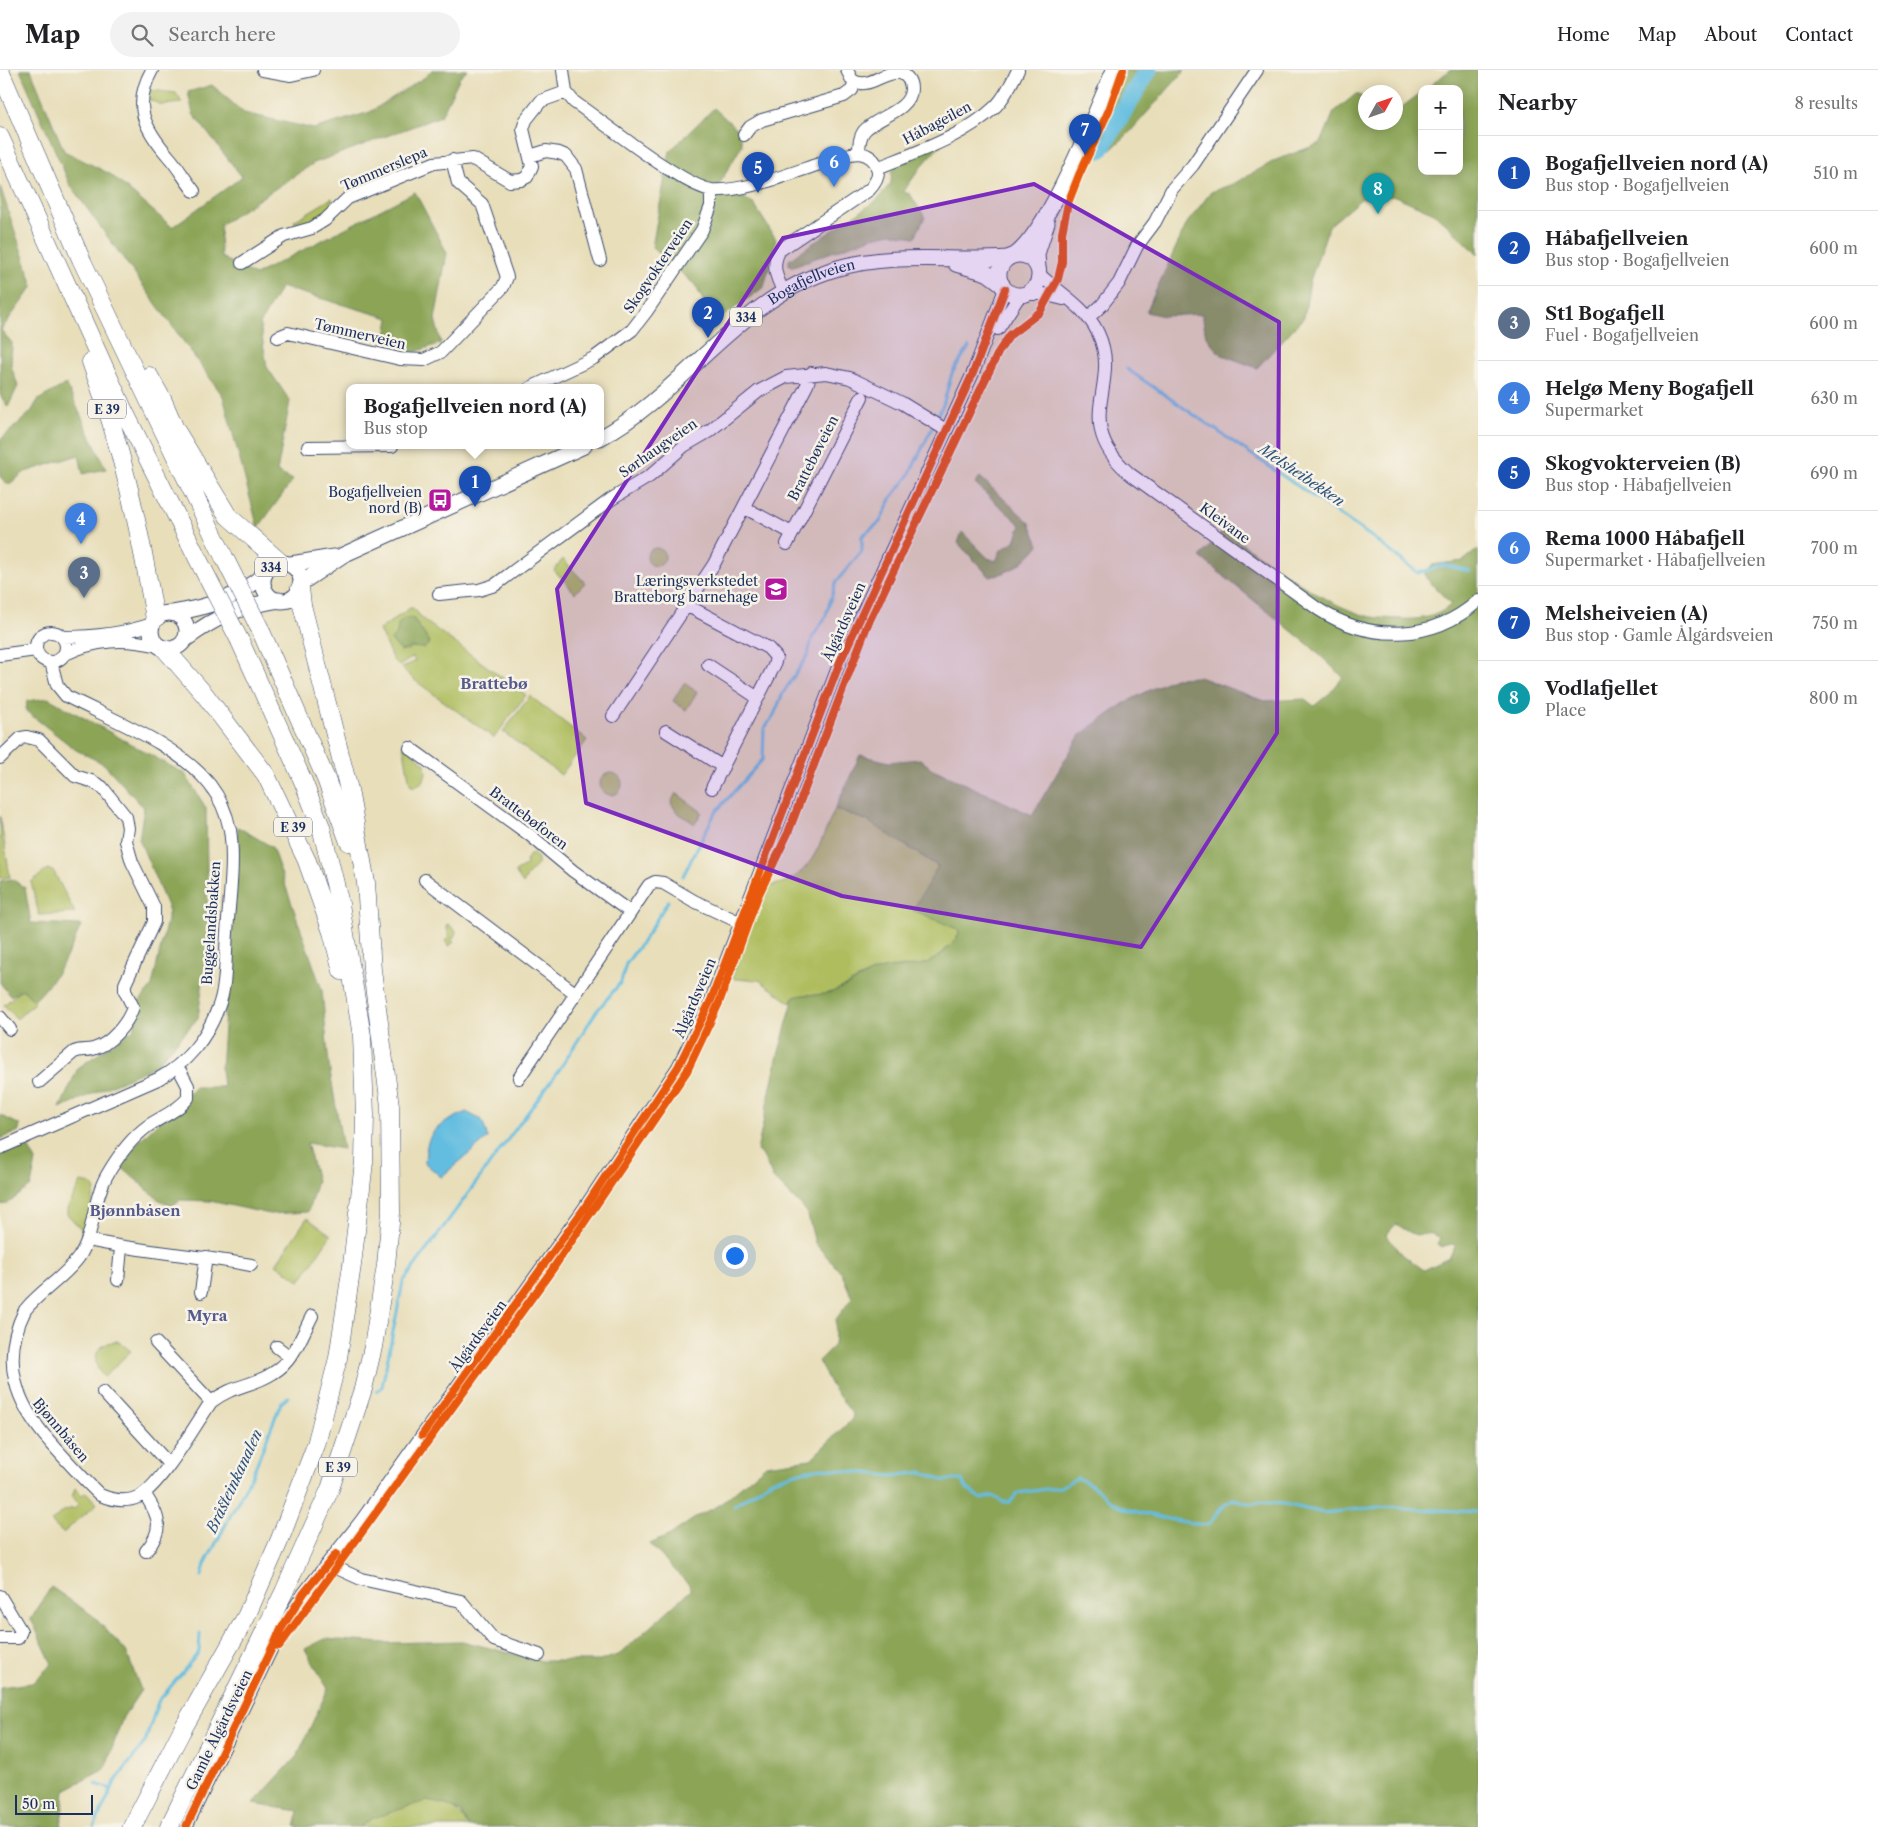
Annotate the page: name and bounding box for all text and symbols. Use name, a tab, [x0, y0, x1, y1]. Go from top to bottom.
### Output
search box	[110, 12, 460, 57]
text: Map	[25, 20, 80, 49]
icon: search	[128, 21, 156, 49]
text: Search here	[168, 23, 276, 46]
text: Home	[1557, 24, 1610, 46]
text: Map	[1638, 24, 1676, 46]
text: About	[1704, 24, 1757, 46]
text: Contact	[1785, 24, 1853, 46]
north arrow	[1358, 85, 1403, 130]
map controls	[1418, 85, 1463, 175]
button: +	[1418, 85, 1463, 130]
text: Nearby	[1498, 90, 1577, 115]
text: 8 results	[1795, 93, 1858, 113]
street label: Håbageilen	[900, 97, 975, 149]
pin: 7	[1069, 114, 1101, 155]
button: −	[1418, 130, 1463, 175]
street label: Tømmerslepa	[338, 143, 430, 195]
pin: 6	[818, 146, 850, 187]
pin: 5	[742, 152, 774, 193]
text: Bogafjellveien nord (A)	[1545, 152, 1768, 175]
text: 1	[1510, 163, 1518, 183]
text: 510 m	[1813, 163, 1858, 183]
pin: 8	[1362, 173, 1394, 214]
text: Bus stop · Bogafjellveien	[1545, 175, 1730, 195]
street label: Skogvokterveien	[620, 215, 696, 317]
text: Håbafjellveien	[1545, 227, 1689, 250]
text: 2	[1509, 238, 1519, 258]
text: 600 m	[1809, 238, 1858, 258]
text: Bus stop · Bogafjellveien	[1545, 250, 1730, 270]
street label: Bogafjellveien	[764, 255, 857, 309]
pin: 2	[692, 297, 724, 338]
text: St1 Bogafjell	[1545, 302, 1665, 325]
road number: 334	[730, 308, 762, 326]
text: 3	[1509, 313, 1519, 333]
text: 600 m	[1809, 313, 1858, 333]
street label: Tømmerveien	[312, 315, 408, 353]
text: Fuel · Bogafjellveien	[1545, 325, 1699, 345]
text: Helgø Meny Bogafjell	[1545, 377, 1754, 400]
popup	[346, 384, 604, 449]
text: 4	[1509, 388, 1519, 408]
text: 630 m	[1811, 388, 1858, 408]
text: Bogafjellveien nord (A)	[363, 395, 587, 418]
road number: E 39	[88, 399, 126, 418]
text: Supermarket	[1545, 400, 1643, 420]
street label: Brattebøveien	[784, 412, 842, 504]
street label: Sørhaugveien	[616, 414, 701, 482]
text: Bus stop	[363, 418, 428, 438]
water label: Melsheibekken	[1254, 438, 1348, 511]
text: Skogvokterveien (B)	[1545, 452, 1741, 475]
text: 5	[1510, 463, 1518, 483]
text: 690 m	[1810, 463, 1858, 483]
pin: 1	[459, 466, 491, 507]
text: Bus stop · Håbafjellveien	[1545, 475, 1732, 495]
place label: Bogafjellveien nord (B)	[328, 483, 422, 517]
bus stop icon: Bogafjellveien nord (B)	[427, 487, 453, 513]
street label: Kleivane	[1196, 499, 1254, 547]
pin: 4	[65, 503, 97, 544]
text: Rema 1000 Håbafjell	[1545, 527, 1745, 550]
text: 6	[1509, 538, 1519, 558]
text: 700 m	[1811, 538, 1858, 558]
text: Supermarket · Håbafjellveien	[1545, 550, 1766, 570]
pin: 3	[68, 557, 100, 598]
road number: 334	[255, 558, 287, 577]
place label: Læringsverkstedet Bratteborg barnehage	[614, 572, 758, 606]
school or university icon: Læringsverkstedet Bratteborg barnehage	[763, 576, 789, 602]
street label: Ålgårdsveien	[817, 579, 870, 666]
text: Melsheiveien (A)	[1545, 602, 1708, 625]
text: 7	[1510, 613, 1518, 633]
text: 750 m	[1812, 613, 1858, 633]
text: Bus stop · Gamle Ålgårdsveien	[1545, 625, 1774, 645]
district label: Brattebø	[460, 674, 528, 693]
text: Vodlafjellet	[1545, 677, 1658, 700]
text: 8	[1509, 688, 1519, 708]
text: 800 m	[1809, 688, 1858, 708]
text: Place	[1545, 700, 1586, 720]
street label: Brattebøforen	[486, 783, 572, 853]
road number: E 39	[274, 818, 312, 836]
street label: Buggelandsbakken	[198, 860, 224, 985]
street label: Ålgårdsveien	[669, 955, 720, 1042]
district label: Bjønnbåsen	[90, 1201, 181, 1220]
your location	[722, 1243, 748, 1269]
street label: Ålgårdsveien	[444, 1295, 511, 1377]
district label: Myra	[187, 1306, 228, 1325]
street label: Bjønnbåsen	[29, 1394, 93, 1466]
water label: Bråsteinkanalen	[201, 1426, 266, 1537]
road number: E 39	[319, 1458, 357, 1476]
street label: Gamle Ålgårdsveien	[181, 1666, 256, 1793]
scale bar	[15, 1792, 92, 1815]
text: 50 m	[22, 1795, 55, 1813]

